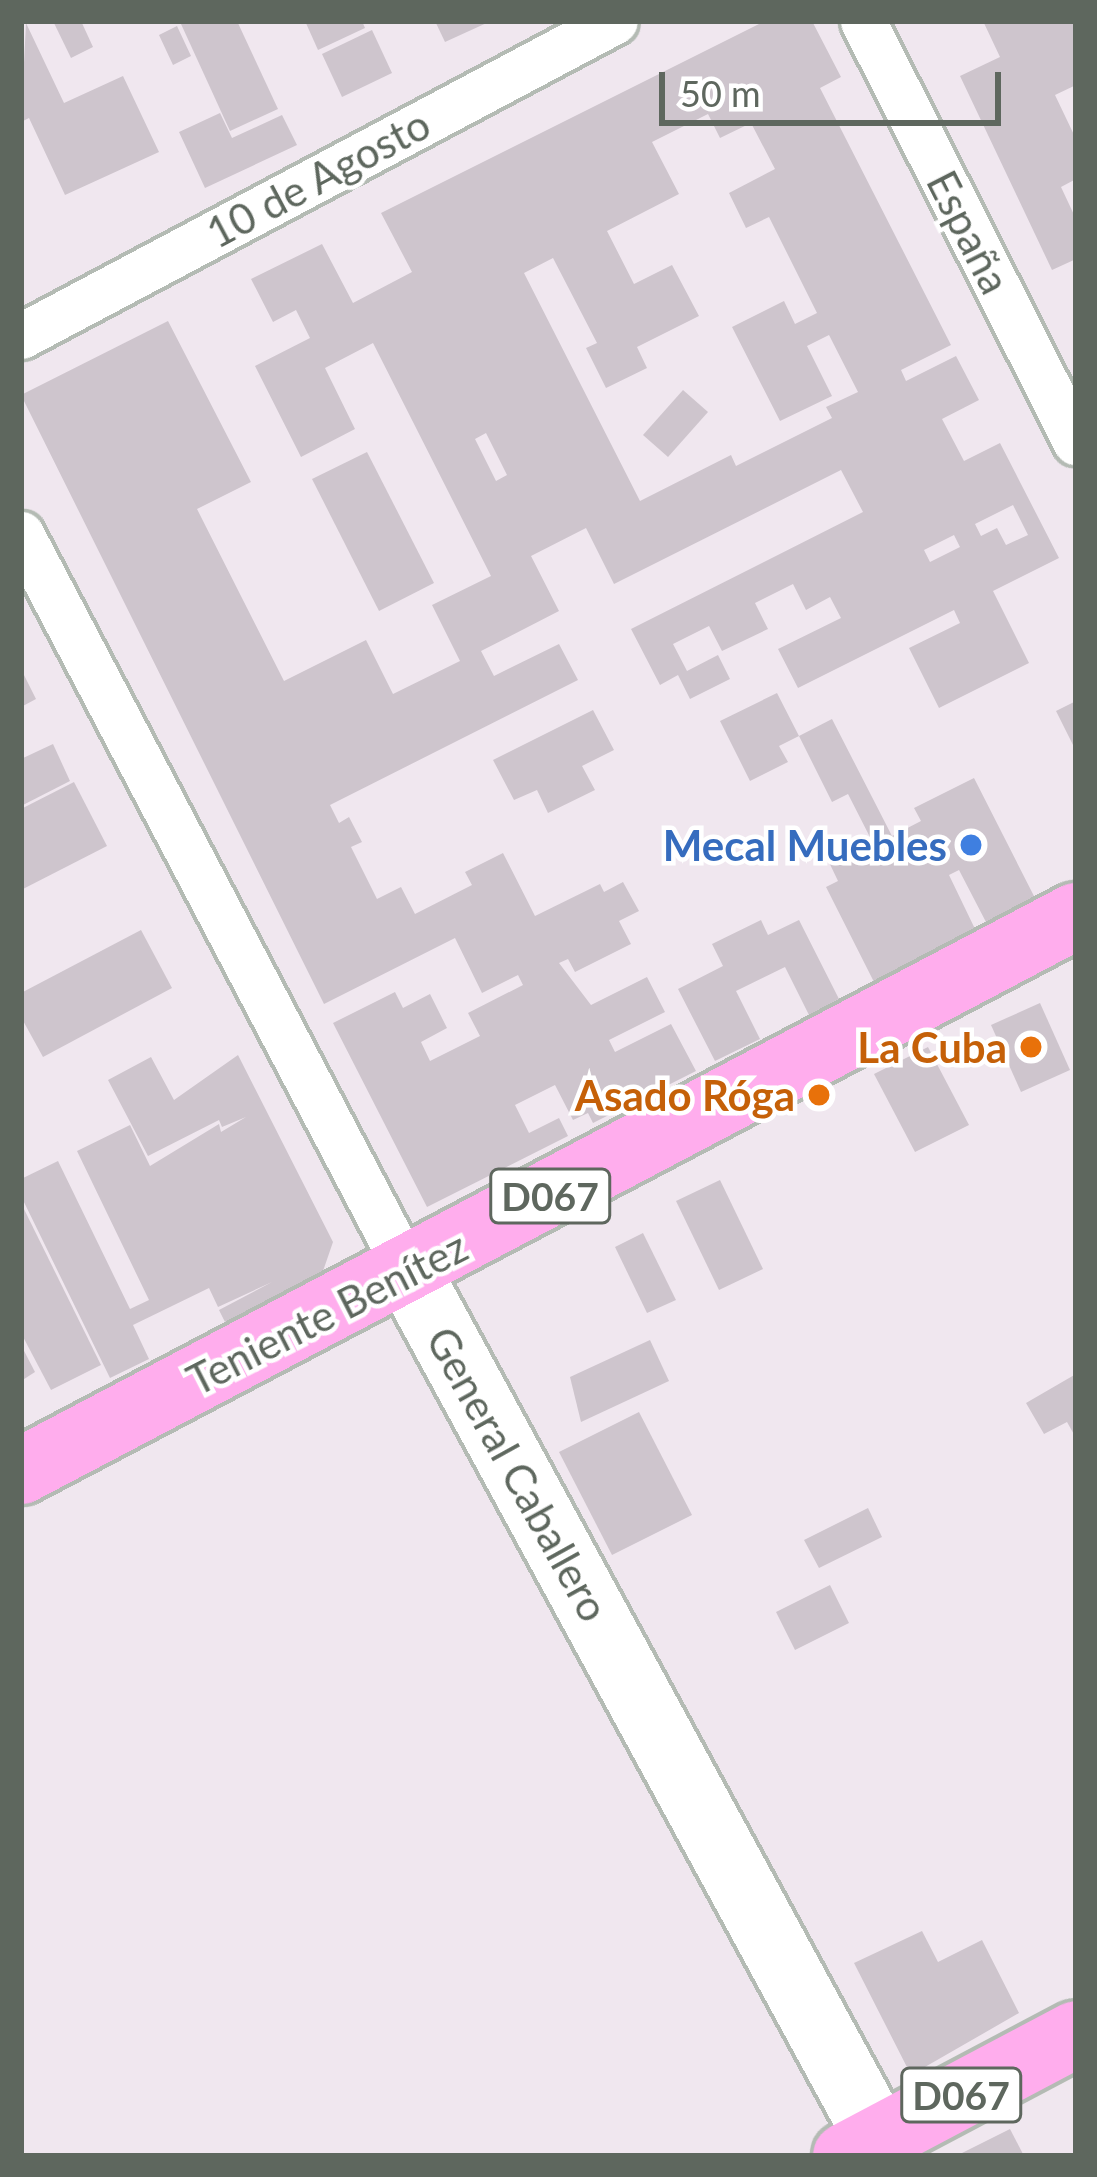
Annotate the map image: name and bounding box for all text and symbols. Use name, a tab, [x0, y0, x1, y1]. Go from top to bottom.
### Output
scale bar	[665, 48, 1007, 122]
text: 50 m	[680, 71, 761, 115]
street label: 10 de Agosto	[197, 98, 439, 258]
street label: España	[917, 162, 1021, 302]
place label: Mecal Muebles	[663, 820, 947, 870]
marker: Mecal Muebles	[958, 832, 984, 858]
place label: La Cuba	[857, 1022, 1007, 1072]
marker: La Cuba	[1018, 1034, 1044, 1060]
place label: Asado Róga	[575, 1070, 795, 1120]
marker: Asado Róga	[806, 1082, 832, 1108]
road number: D067	[487, 1163, 613, 1229]
street label: Teniente Benítez	[179, 1221, 475, 1405]
street label: General Caballero	[416, 1318, 620, 1630]
road number: D067	[898, 2062, 1024, 2128]

